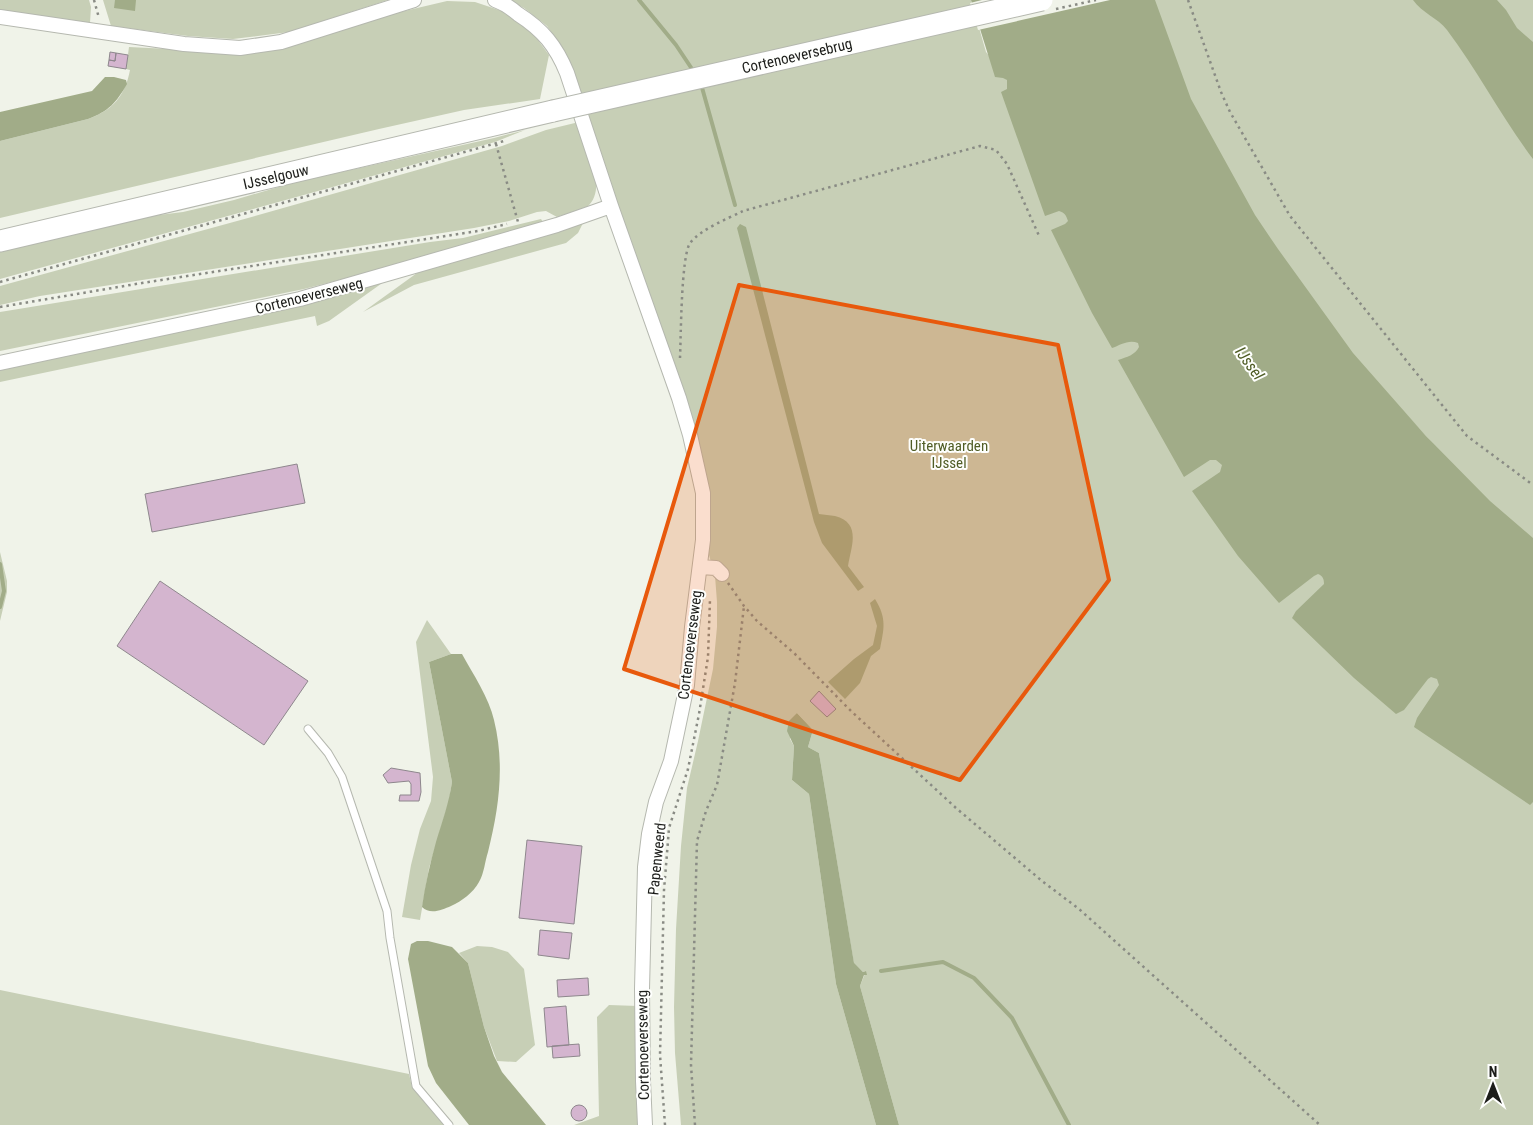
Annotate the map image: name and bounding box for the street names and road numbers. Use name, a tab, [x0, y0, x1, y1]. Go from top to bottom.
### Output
street label: Cortenoeversebrug	[740, 35, 854, 77]
street label: IJsselgouw	[241, 161, 311, 193]
street label: Cortenoeverseweg	[253, 274, 365, 318]
street label: Cortenoeverseweg	[674, 589, 706, 701]
street label: Papenweerd	[644, 822, 670, 896]
street label: Cortenoeverseweg	[633, 990, 653, 1100]

